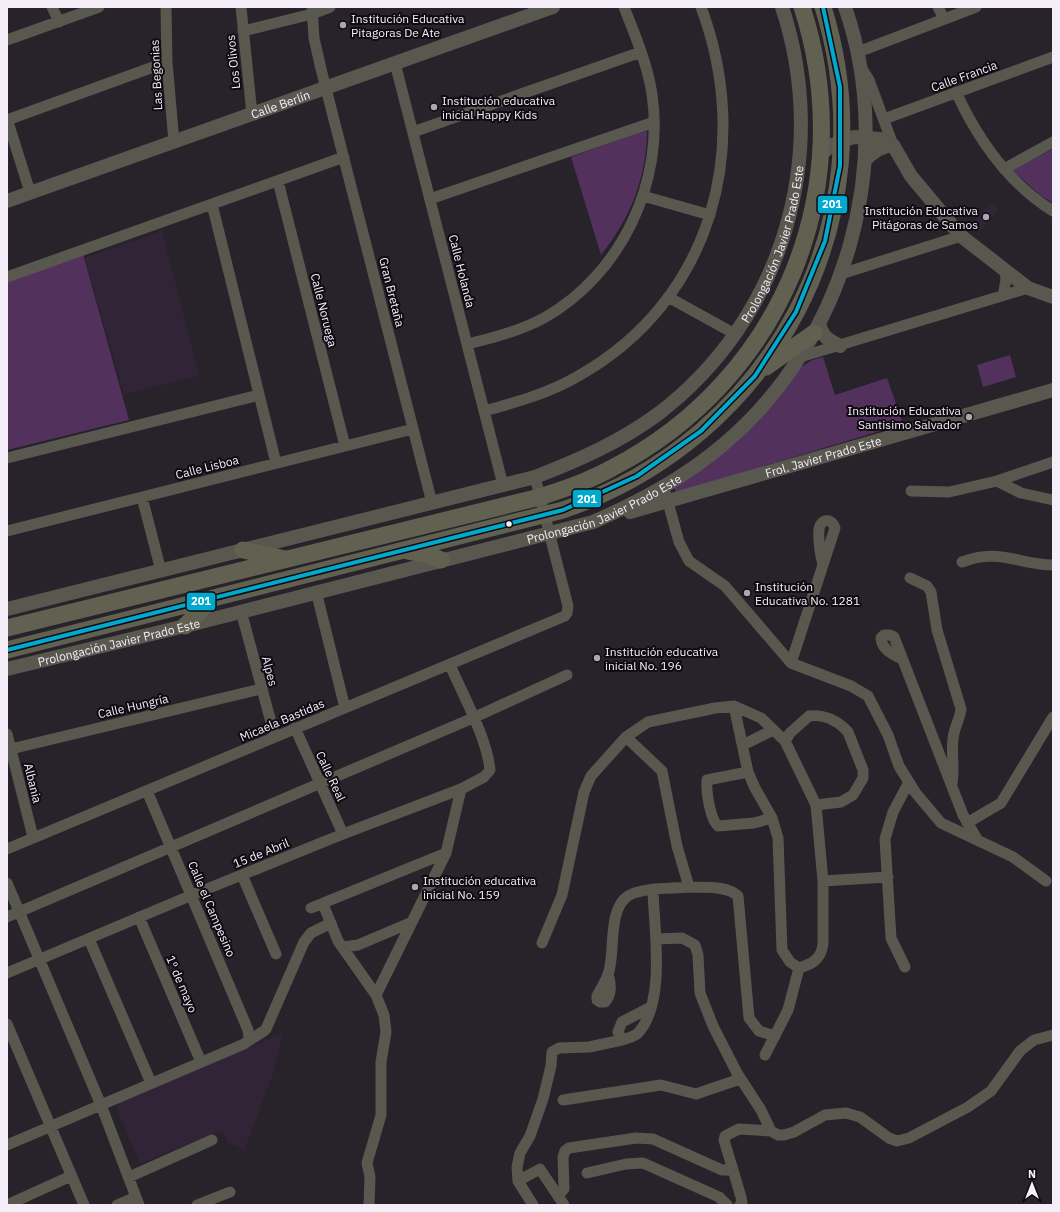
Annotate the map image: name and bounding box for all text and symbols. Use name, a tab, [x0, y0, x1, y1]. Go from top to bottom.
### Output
place label: Institución Educativa Pitagoras De Ate	[351, 11, 465, 40]
marker: Institución Educativa Pitagoras De Ate	[338, 20, 348, 30]
street label: Los Olivos	[223, 34, 243, 90]
street label: Las Begonias	[147, 39, 165, 111]
street label: Calle Francia	[929, 57, 1000, 95]
street label: Calle Berlín	[249, 87, 312, 121]
place label: Institución educativa inicial Happy Kids	[442, 93, 556, 122]
marker: Institución educativa inicial Happy Kids	[429, 102, 439, 112]
street label: Prolongación Javier Prado Este	[737, 164, 806, 325]
line badge: 201	[817, 195, 848, 214]
text: 201	[822, 197, 842, 211]
place label: Institución Educativa Pitágoras de Samos	[864, 203, 979, 232]
marker: Institución Educativa Pitágoras de Samos	[981, 212, 991, 222]
street label: Calle Holanda	[446, 233, 478, 310]
street label: Gran Bretaña	[376, 256, 408, 329]
street label: Calle Noruega	[308, 272, 341, 349]
place label: Institución Educativa Santisimo Salvador	[847, 403, 962, 432]
marker: Institución Educativa Santisimo Salvador	[964, 412, 974, 422]
street label: Frol. Javier Prado Este	[763, 432, 883, 480]
street label: Calle Lisboa	[174, 452, 241, 482]
street label: Prolongación Javier Prado Este	[525, 470, 684, 546]
line badge: 201	[572, 489, 602, 508]
text: 201	[577, 492, 597, 506]
unlabelled marker	[504, 519, 514, 529]
place label: Institución Educativa No. 1281	[755, 579, 860, 608]
marker: Institución Educativa No. 1281	[742, 588, 752, 598]
line badge: 201	[186, 592, 216, 611]
text: 201	[191, 594, 211, 608]
street label: Prolongación Javier Prado Este	[36, 615, 202, 669]
place label: Institución educativa inicial No. 196	[605, 644, 719, 673]
marker: Institución educativa inicial No. 196	[592, 653, 602, 663]
street label: Alpes	[259, 654, 281, 688]
street label: Calle Hungría	[96, 690, 170, 721]
street label: Micaela Bastidas	[237, 695, 327, 745]
street label: Calle Real	[313, 749, 349, 803]
street label: Albania	[21, 762, 45, 805]
street label: 15 de Abril	[231, 835, 291, 871]
street label: Calle el Campesino	[185, 859, 239, 959]
place label: Institución educativa inicial No. 159	[423, 873, 537, 902]
marker: Institución educativa inicial No. 159	[410, 882, 420, 892]
street label: 1º de mayo	[163, 953, 201, 1015]
north arrow	[1012, 1164, 1052, 1204]
text: N	[1028, 1167, 1036, 1181]

